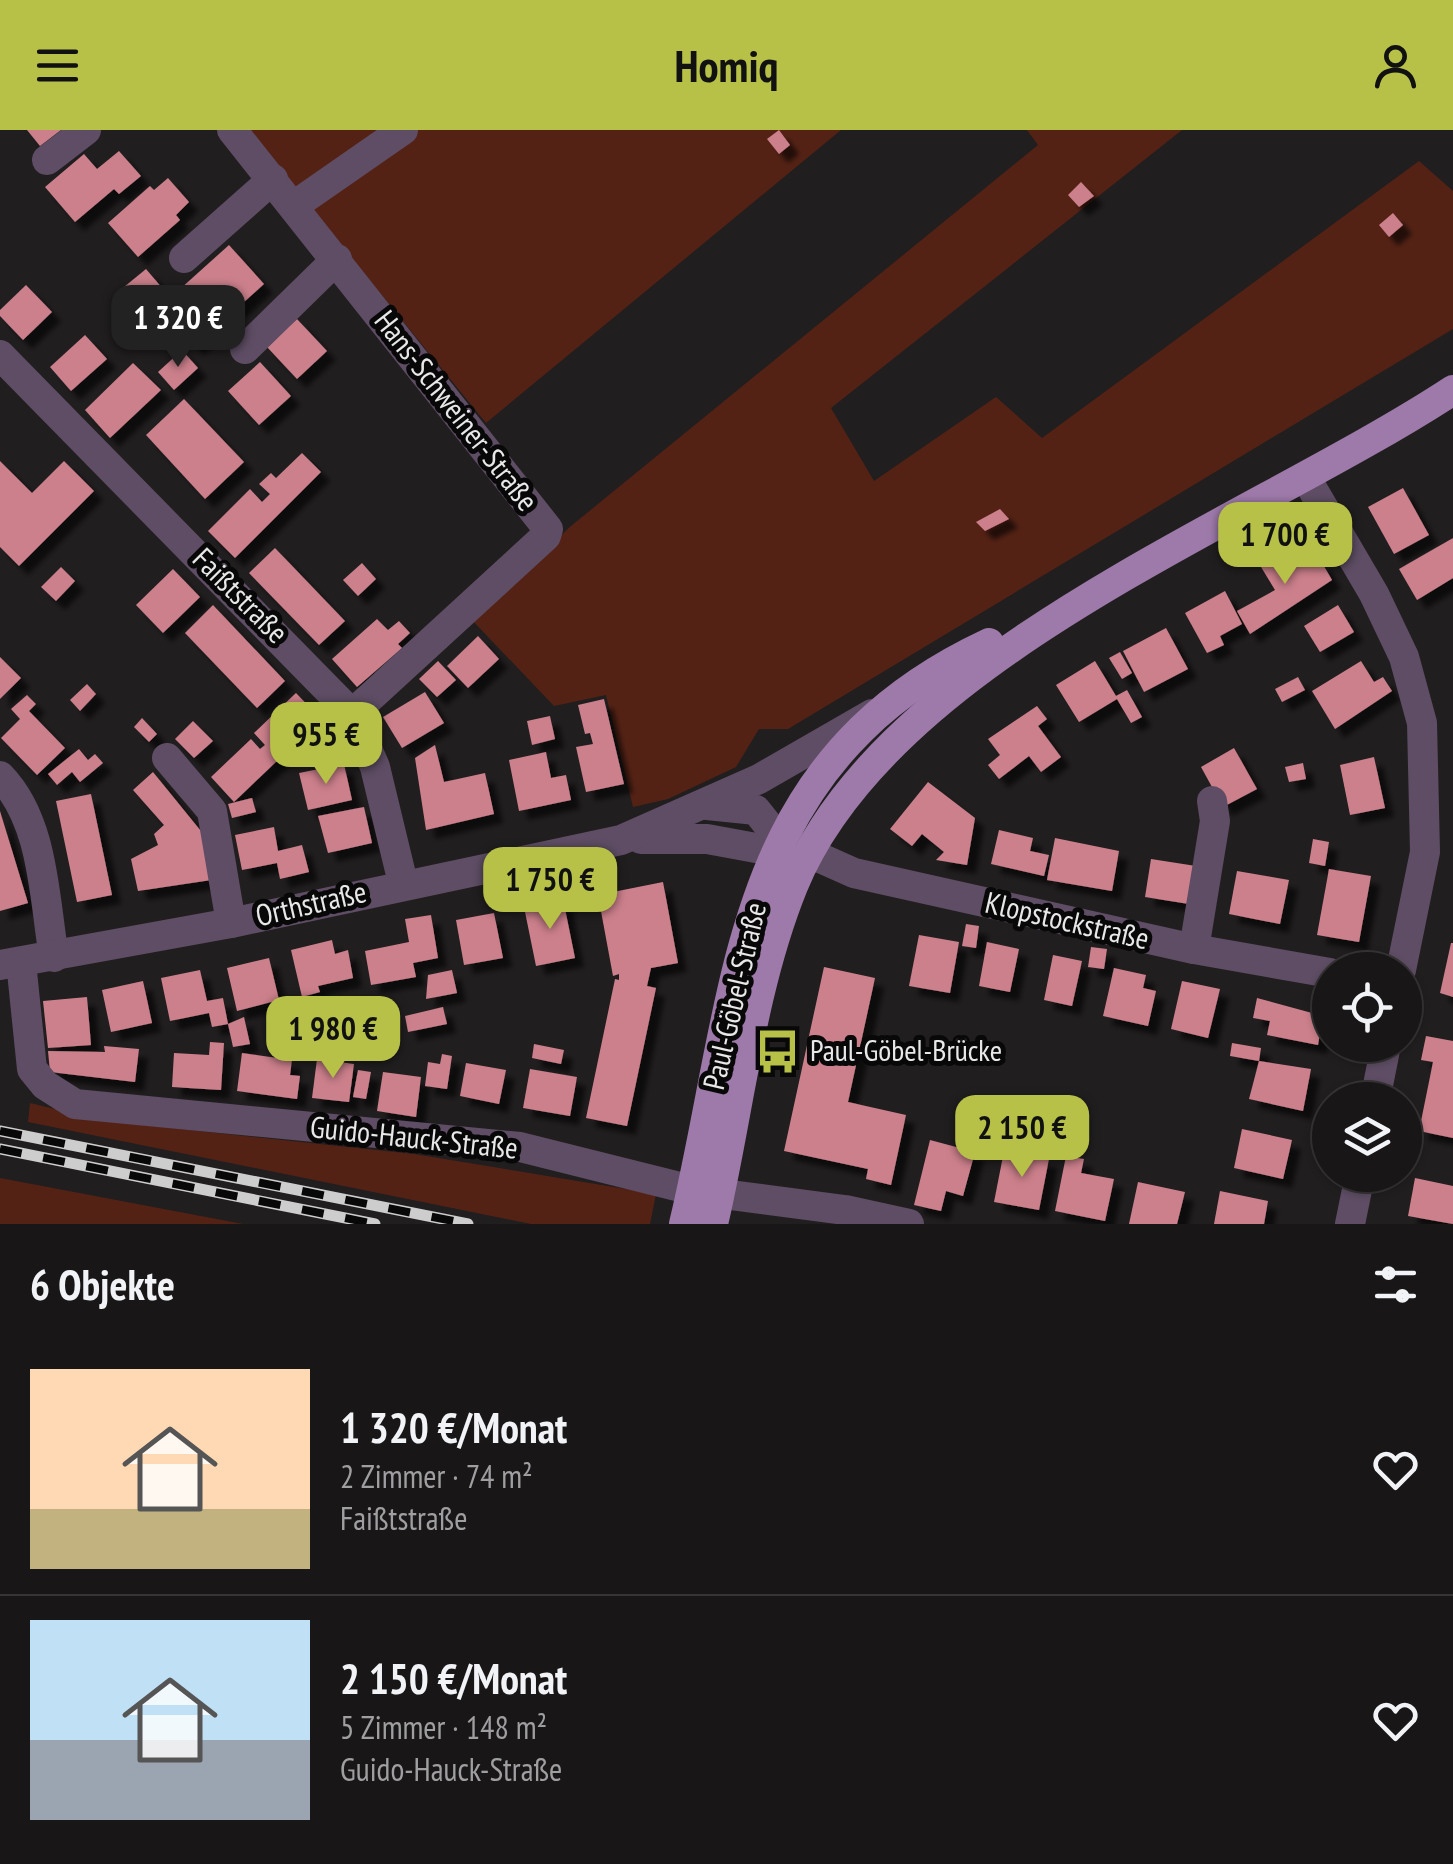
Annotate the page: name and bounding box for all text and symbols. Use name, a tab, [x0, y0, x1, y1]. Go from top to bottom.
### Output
text: Homiq	[675, 36, 778, 94]
icon: menu	[30, 38, 85, 93]
icon: person	[1368, 38, 1423, 93]
pin: 1 320 €	[86, 285, 270, 370]
text: 1 320 €	[133, 296, 223, 338]
street label: Hans-Schweiner-Straße	[367, 302, 548, 518]
pin: 1 700 €	[1193, 502, 1377, 587]
text: 1 700 €	[1240, 513, 1330, 555]
street label: Faißtstraße	[185, 539, 297, 651]
pin: 955 €	[256, 702, 396, 787]
text: 955 €	[292, 713, 360, 755]
pin: 1 750 €	[458, 847, 642, 932]
text: 1 750 €	[505, 858, 595, 900]
street label: Orthstraße	[251, 871, 370, 934]
street label: Klopstockstraße	[982, 882, 1153, 957]
street label: Paul-Göbel-Straße	[693, 898, 774, 1093]
map controls	[1312, 952, 1422, 1192]
button: locate	[1312, 952, 1422, 1062]
pin: 1 980 €	[241, 996, 425, 1081]
text: 1 980 €	[288, 1007, 378, 1049]
bus stop icon: Paul-Göbel-Brücke	[753, 1027, 801, 1075]
place label: Paul-Göbel-Brücke	[810, 1030, 1002, 1069]
button: layers	[1312, 1082, 1422, 1192]
pin: 2 150 €	[930, 1095, 1114, 1180]
street label: Guido-Hauck-Straße	[308, 1106, 520, 1167]
text: 2 150 €	[977, 1106, 1067, 1148]
text: 6 Objekte	[30, 1257, 175, 1312]
icon: filters	[1368, 1257, 1423, 1312]
text: 1 320 €/Monat	[340, 1400, 567, 1455]
icon: home	[110, 1409, 230, 1529]
icon: heart	[1368, 1442, 1423, 1497]
text: 2 Zimmer · 74 m²	[340, 1455, 533, 1497]
text: Faißtstraße	[340, 1497, 467, 1539]
text: 2 150 €/Monat	[340, 1651, 567, 1706]
icon: home	[110, 1660, 230, 1780]
icon: heart	[1368, 1693, 1423, 1748]
text: 5 Zimmer · 148 m²	[340, 1706, 547, 1748]
text: Guido-Hauck-Straße	[340, 1748, 562, 1790]

